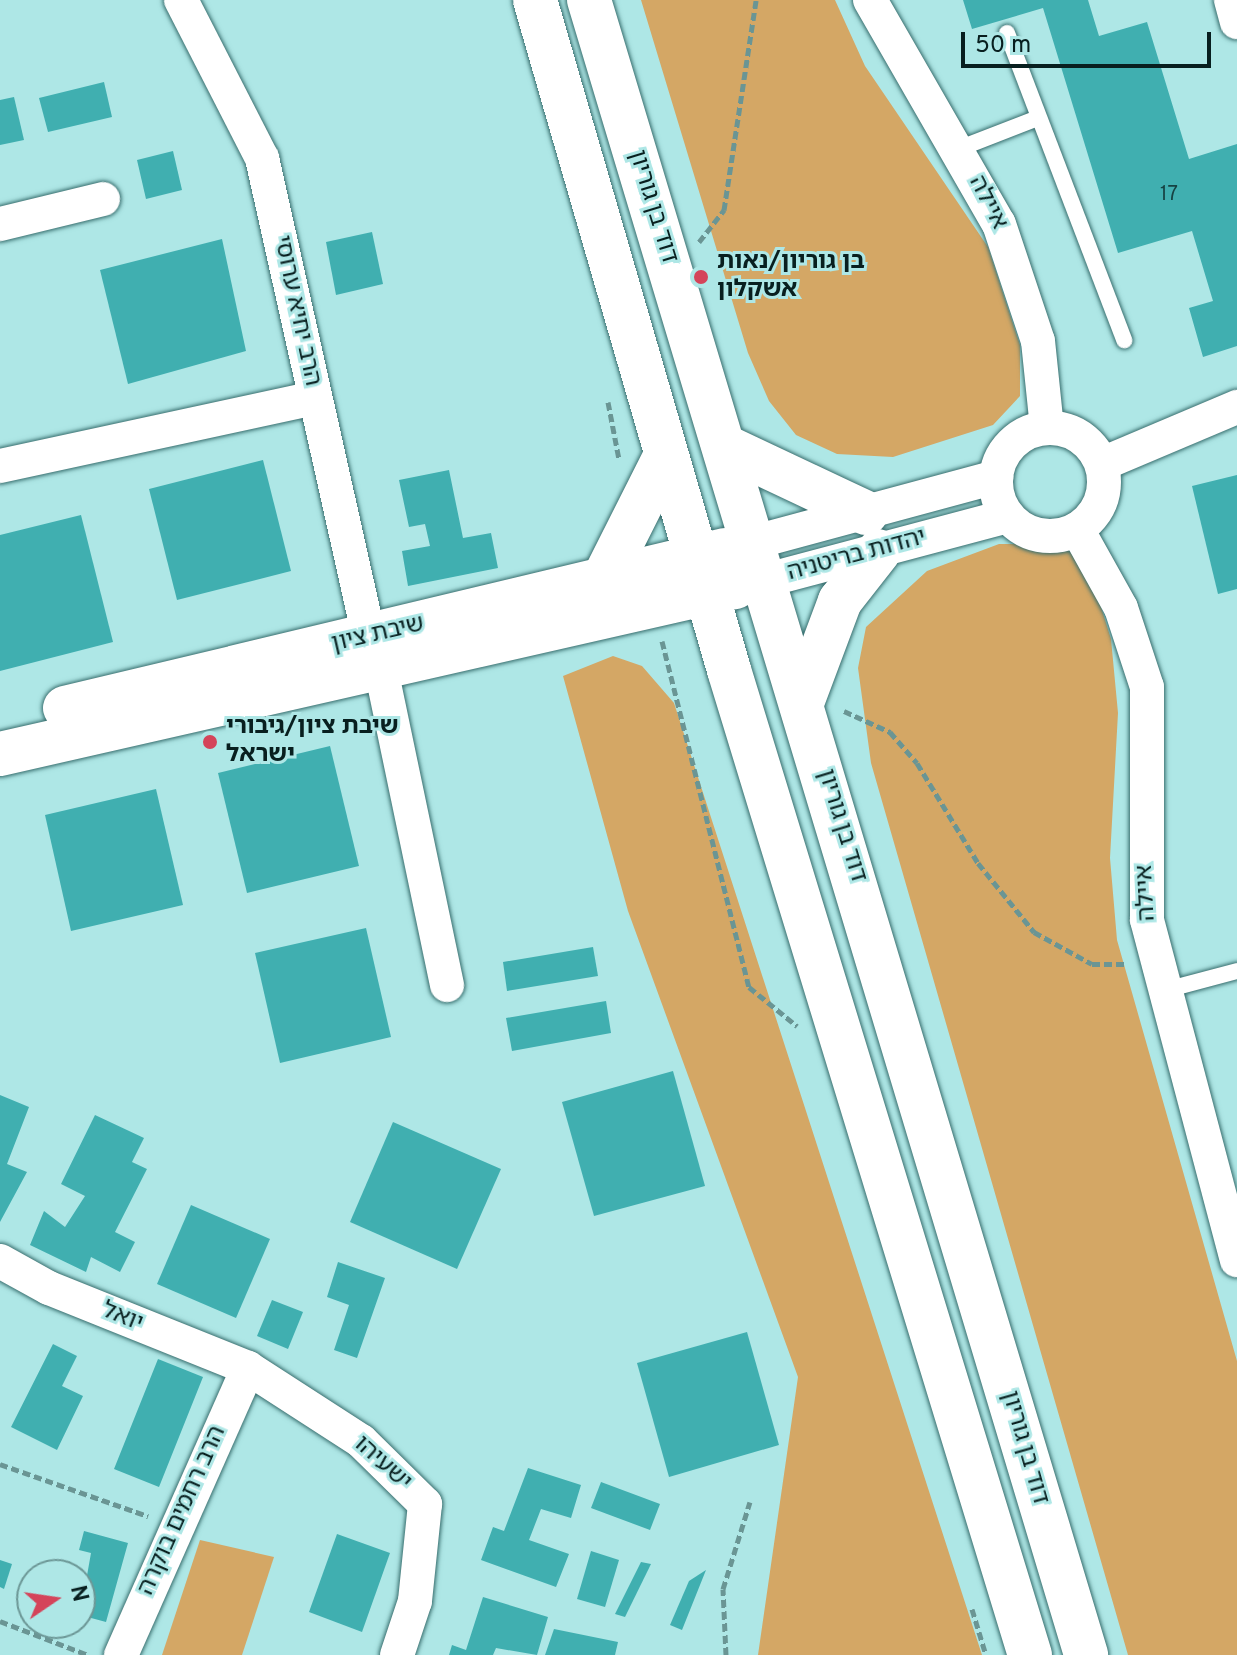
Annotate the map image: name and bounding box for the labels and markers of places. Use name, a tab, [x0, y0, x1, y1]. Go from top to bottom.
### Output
place label: בן גוריון/נאות אשקלון	[717, 249, 865, 305]
marker: בן גוריון/נאות אשקלון	[692, 268, 710, 286]
place label: שיבת ציון/גיבורי ישראל	[226, 714, 399, 770]
marker: שיבת ציון/גיבורי ישראל	[201, 733, 219, 751]

